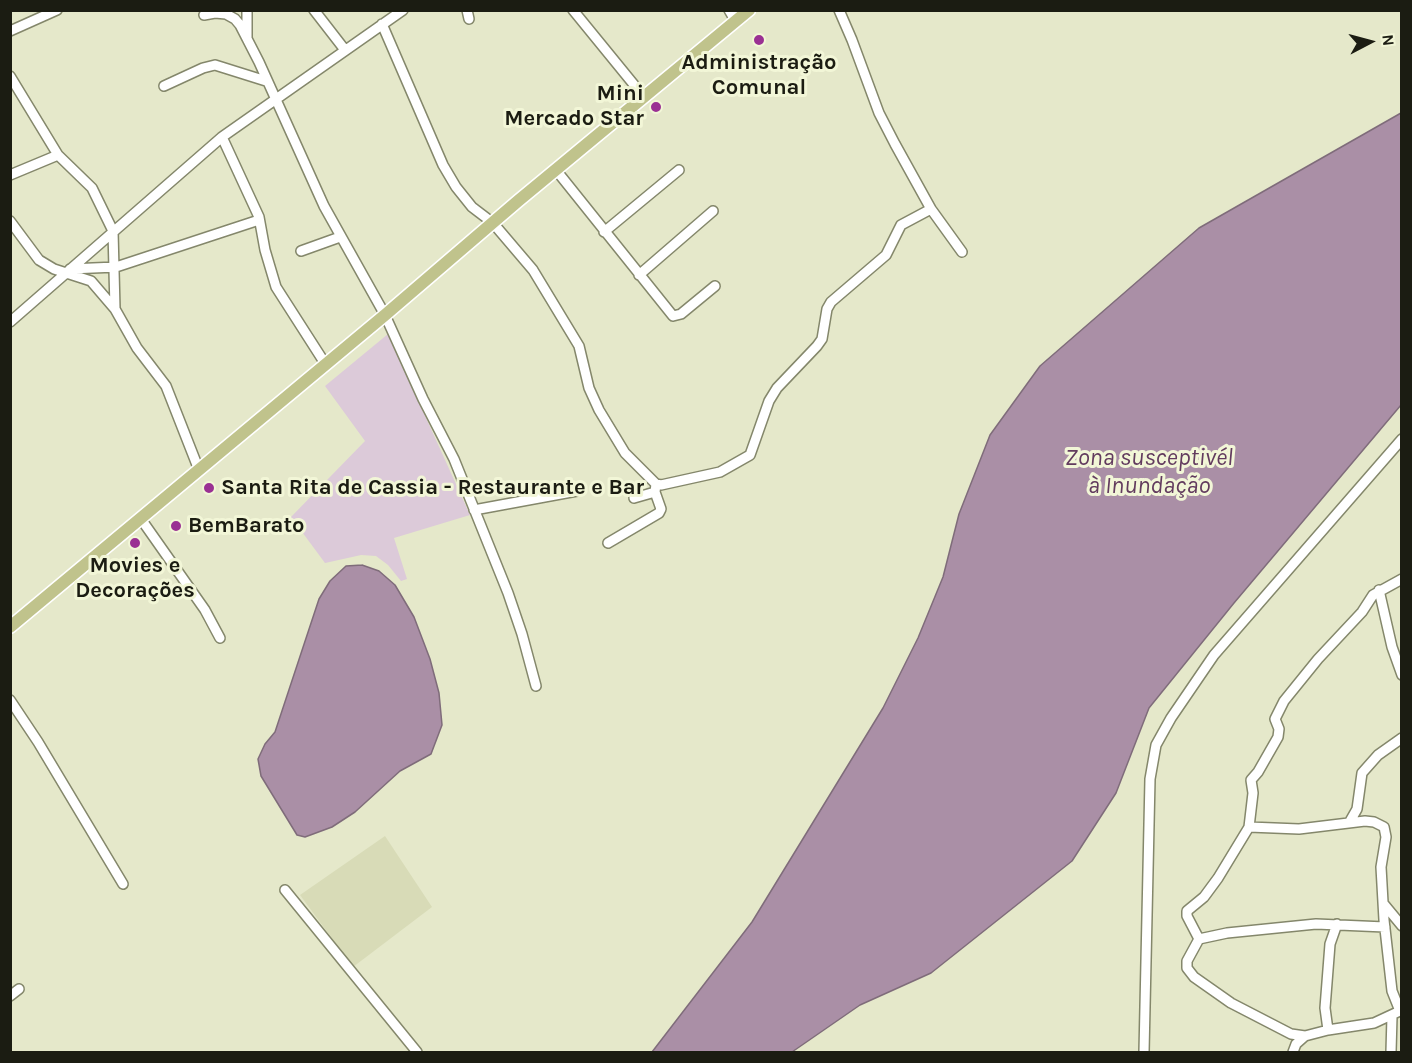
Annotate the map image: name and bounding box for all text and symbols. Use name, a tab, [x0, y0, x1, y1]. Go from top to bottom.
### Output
north arrow	[1340, 12, 1400, 72]
marker: Administração Comunal	[752, 33, 766, 47]
text: N	[1378, 33, 1398, 47]
place label: Administração Comunal	[681, 50, 837, 101]
place label: Mini Mercado Star	[504, 81, 644, 132]
marker: Mini Mercado Star	[649, 100, 663, 114]
water label: Zona susceptivél à Inundação	[1065, 444, 1233, 500]
place label: Santa Rita de Cassia - Restaurante e Bar	[221, 475, 644, 501]
marker: Santa Rita de Cassia - Restaurante e Bar	[202, 481, 216, 495]
place label: BemBarato	[188, 513, 305, 539]
marker: BemBarato	[169, 519, 183, 533]
marker: Movies e Decorações	[128, 536, 142, 550]
place label: Movies e Decorações	[75, 553, 195, 604]

